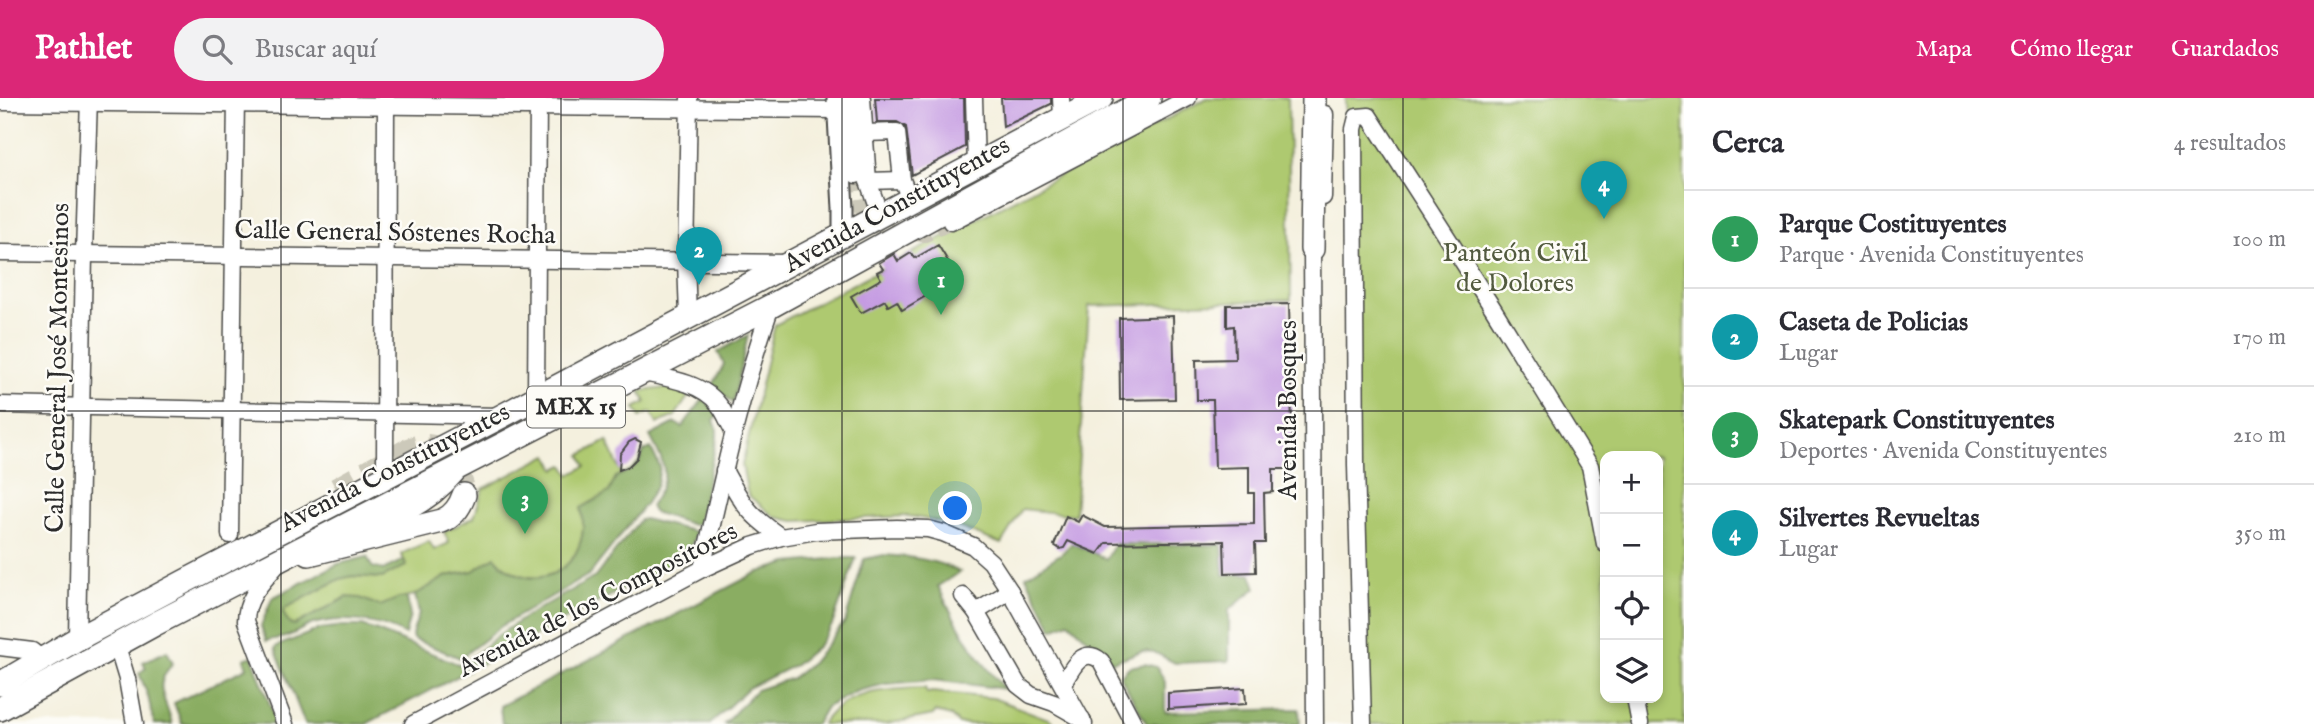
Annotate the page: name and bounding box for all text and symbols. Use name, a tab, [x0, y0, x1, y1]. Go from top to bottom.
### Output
search box	[174, 18, 664, 81]
text: Pathlet	[35, 28, 132, 70]
icon: search	[198, 30, 236, 68]
text: Buscar aquí	[254, 33, 376, 66]
text: Mapa	[1916, 34, 1972, 65]
text: Cómo llegar	[2010, 34, 2133, 65]
text: Guardados	[2171, 34, 2279, 65]
text: Cerca	[1712, 125, 1784, 163]
street label: Avenida Constituyentes	[777, 129, 1016, 281]
text: 4 resultados	[2174, 129, 2286, 158]
pin: 4	[1581, 161, 1627, 219]
street label: Calle General José Montesinos	[39, 203, 77, 533]
text: Parque Costituyentes	[1779, 208, 2007, 241]
street label: Calle General Sóstenes Rocha	[234, 214, 557, 252]
text: 1	[1731, 225, 1739, 254]
text: 100 m	[2232, 225, 2286, 254]
pin: 2	[676, 227, 722, 285]
park label: Panteón Civil de Dolores	[1442, 237, 1588, 300]
text: Parque · Avenida Constituyentes	[1779, 241, 2084, 270]
pin: 1	[918, 257, 964, 315]
text: Caseta de Policias	[1779, 306, 1968, 339]
street label: Avenida Bosques	[1272, 320, 1305, 501]
text: 2	[1730, 323, 1740, 352]
text: 170 m	[2233, 323, 2286, 352]
text: Lugar	[1779, 339, 1838, 368]
road number: MEX 15	[527, 386, 625, 428]
street label: Avenida Constituyentes	[274, 396, 516, 541]
text: Skatepark Constituyentes	[1779, 404, 2055, 437]
text: 3	[1731, 421, 1739, 450]
text: 210 m	[2233, 421, 2286, 450]
text: Deportes · Avenida Constituyentes	[1779, 437, 2107, 466]
map controls	[1600, 451, 1663, 703]
button: +	[1600, 451, 1663, 514]
pin: 3	[502, 476, 548, 534]
your location	[938, 491, 972, 525]
text: Silvertes Revueltas	[1779, 502, 1980, 535]
button: −	[1600, 514, 1663, 577]
street label: Avenida de los Compositores	[452, 515, 743, 685]
text: 4	[1729, 519, 1741, 548]
text: 350 m	[2235, 519, 2286, 548]
text: Lugar	[1779, 535, 1838, 564]
button: locate	[1600, 577, 1663, 640]
button: layers	[1600, 640, 1663, 703]

